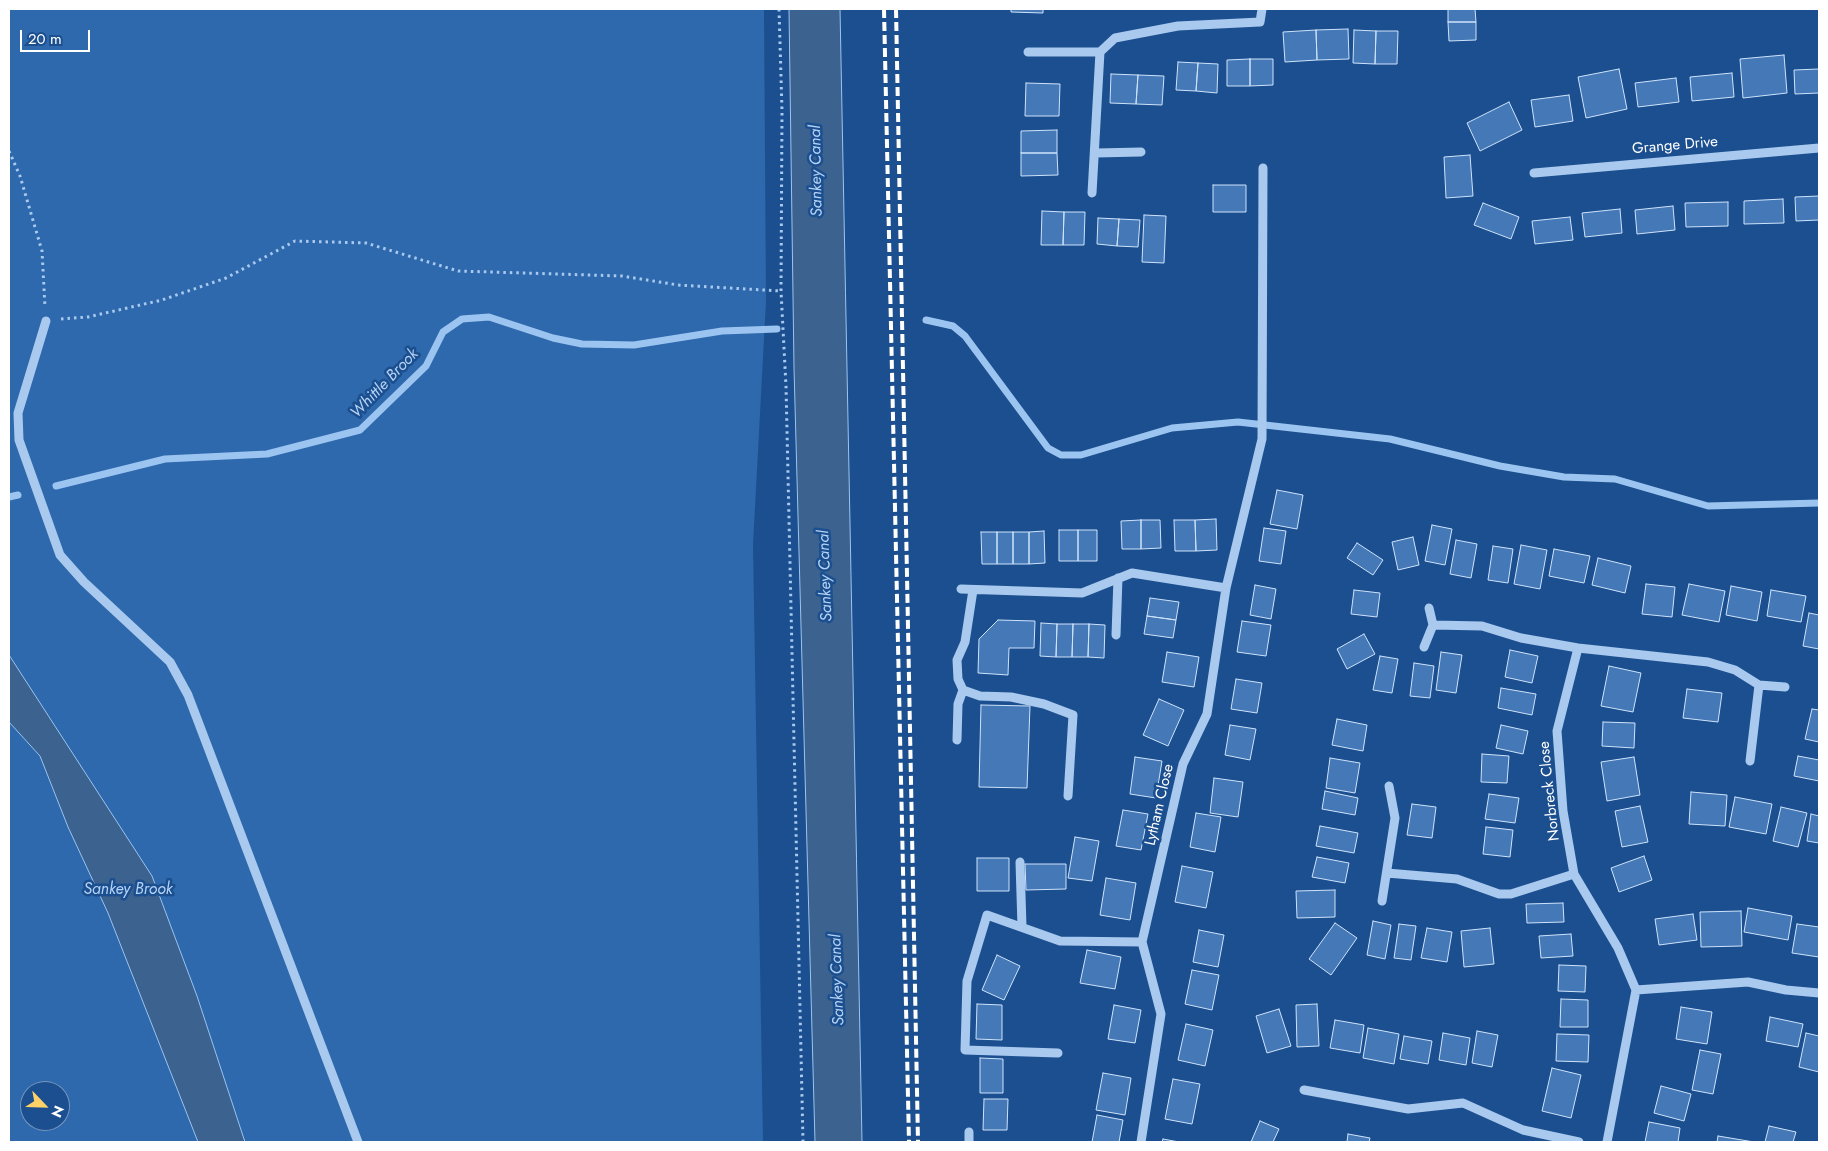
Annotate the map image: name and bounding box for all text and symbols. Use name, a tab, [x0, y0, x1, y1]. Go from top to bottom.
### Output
scale bar	[22, 20, 92, 52]
text: 20 m	[28, 28, 62, 50]
water label: Sankey Canal	[807, 125, 827, 217]
street label: Grange Drive	[1631, 133, 1719, 159]
water label: Whittle Brook	[347, 345, 423, 423]
water label: Sankey Canal	[815, 530, 837, 622]
street label: Norbreck Close	[1536, 740, 1564, 842]
street label: Lytham Close	[1142, 762, 1178, 848]
water label: Sankey Brook	[83, 880, 173, 900]
water label: Sankey Canal	[827, 934, 849, 1026]
north arrow	[20, 1081, 70, 1131]
text: N	[46, 1103, 69, 1121]

